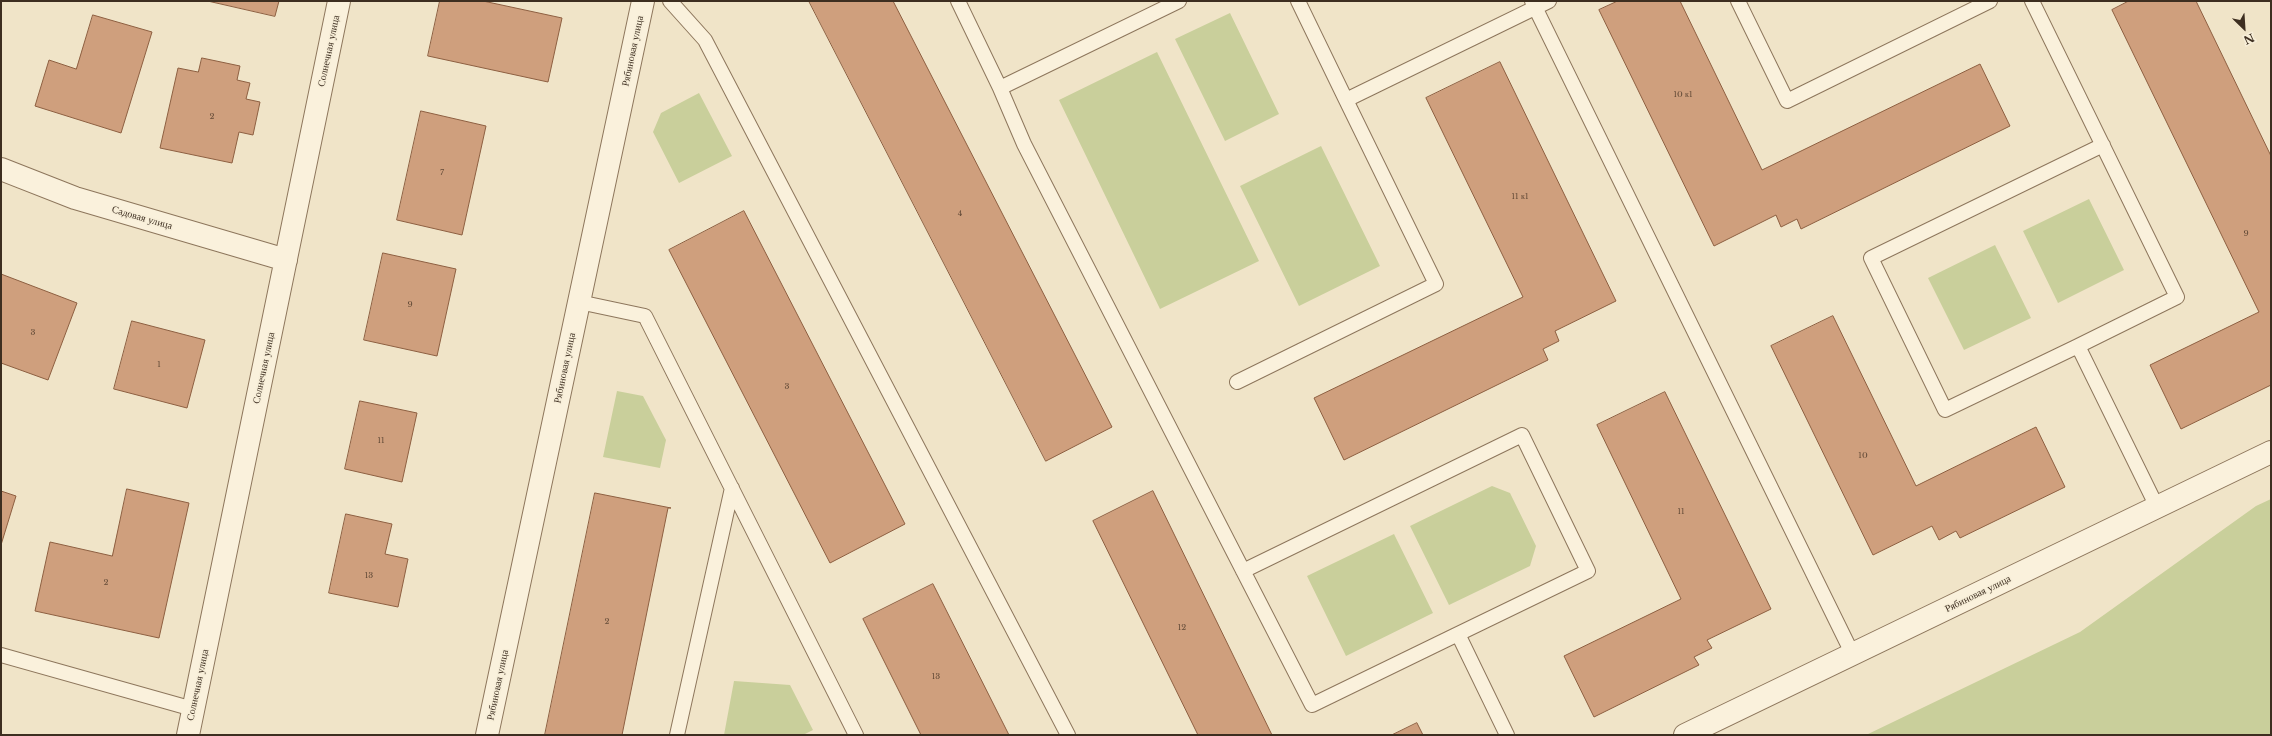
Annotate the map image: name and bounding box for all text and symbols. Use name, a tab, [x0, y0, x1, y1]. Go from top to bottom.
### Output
north arrow	[2224, 8, 2264, 48]
street label: Солнечная улица	[316, 14, 342, 88]
street label: Рябиновая улица	[620, 15, 646, 87]
text: N	[2241, 30, 2257, 47]
house number: 10 к1	[1673, 90, 1693, 100]
house number: 2	[210, 112, 214, 122]
house number: 7	[440, 168, 444, 178]
house number: 11 к1	[1512, 192, 1528, 202]
street label: Садовая улица	[110, 204, 174, 232]
house number: 4	[958, 209, 962, 219]
house number: 9	[2243, 229, 2249, 239]
house number: 9	[407, 300, 413, 310]
house number: 3	[31, 328, 35, 338]
street label: Солнечная улица	[251, 331, 277, 405]
street label: Рябиновая улица	[552, 332, 578, 404]
house number: 1	[157, 360, 161, 370]
house number: 3	[785, 382, 789, 392]
house number: 11	[377, 436, 385, 446]
house number: 10	[1858, 451, 1868, 461]
house number: 11	[1677, 507, 1685, 517]
house number: 13	[365, 571, 373, 581]
street label: Рябиновая улица	[1943, 573, 2013, 615]
house number: 2	[104, 578, 108, 588]
house number: 2	[605, 617, 609, 627]
house number: 12	[1178, 623, 1186, 633]
street label: Солнечная улица	[185, 648, 211, 722]
street label: Рябиновая улица	[485, 649, 511, 721]
house number: 13	[932, 672, 940, 682]

